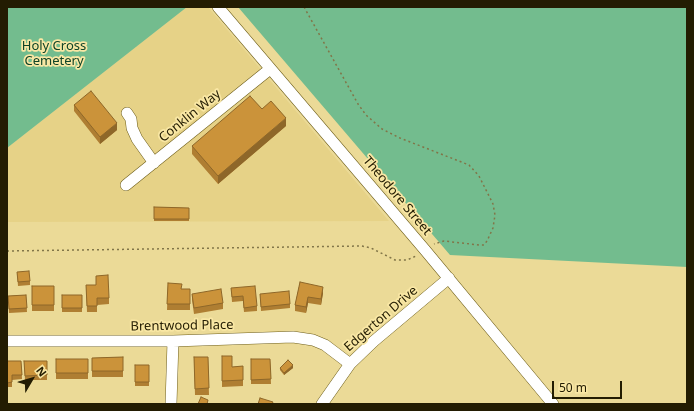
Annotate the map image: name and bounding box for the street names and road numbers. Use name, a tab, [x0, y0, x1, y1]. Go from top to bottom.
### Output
street label: Conklin Way	[156, 86, 224, 146]
street label: Theodore Street	[359, 153, 435, 239]
street label: Edgerton Drive	[341, 283, 421, 355]
street label: Brentwood Place	[130, 317, 234, 335]

